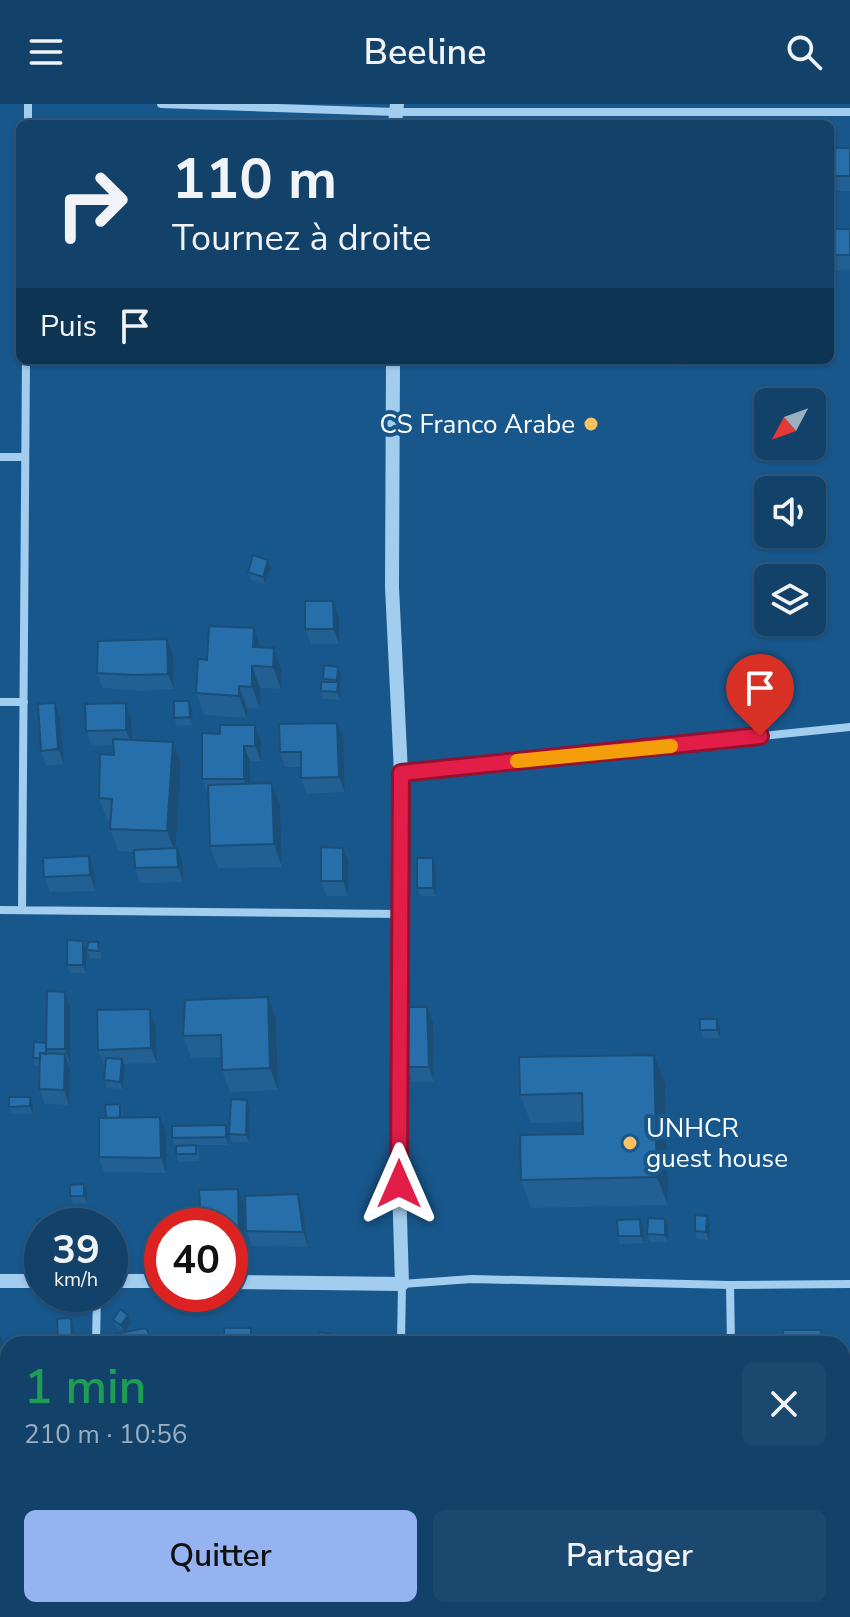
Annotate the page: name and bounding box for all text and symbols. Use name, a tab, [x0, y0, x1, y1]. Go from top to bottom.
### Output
text: Beeline	[363, 28, 487, 77]
icon: menu	[24, 30, 68, 74]
icon: search	[782, 30, 826, 74]
text: 110 m	[172, 141, 337, 218]
icon: right	[40, 152, 144, 256]
text: Tournez à droite	[172, 214, 431, 263]
icon: arrive	[113, 304, 157, 348]
text: Puis	[40, 306, 97, 347]
north arrow	[754, 388, 826, 460]
map controls	[754, 388, 826, 636]
place label: CS Franco Arabe	[380, 407, 575, 442]
marker: CS Franco Arabe	[582, 415, 600, 433]
button: sound	[754, 476, 826, 548]
button: layers	[754, 564, 826, 636]
pin	[726, 654, 794, 736]
icon: arrive	[738, 666, 782, 710]
place label: UNHCR guest house	[646, 1111, 788, 1176]
marker: UNHCR guest house	[621, 1134, 639, 1152]
position arrow	[357, 1142, 441, 1226]
speed limit sign: 40	[144, 1208, 248, 1312]
text: 39	[52, 1223, 100, 1277]
text: km/h	[54, 1266, 98, 1293]
text: 1 min	[24, 1354, 146, 1420]
button: close	[742, 1362, 826, 1446]
text: 210 m · 10:56	[24, 1417, 187, 1452]
button: Quitter	[24, 1510, 417, 1602]
button: Partager	[433, 1510, 826, 1602]

